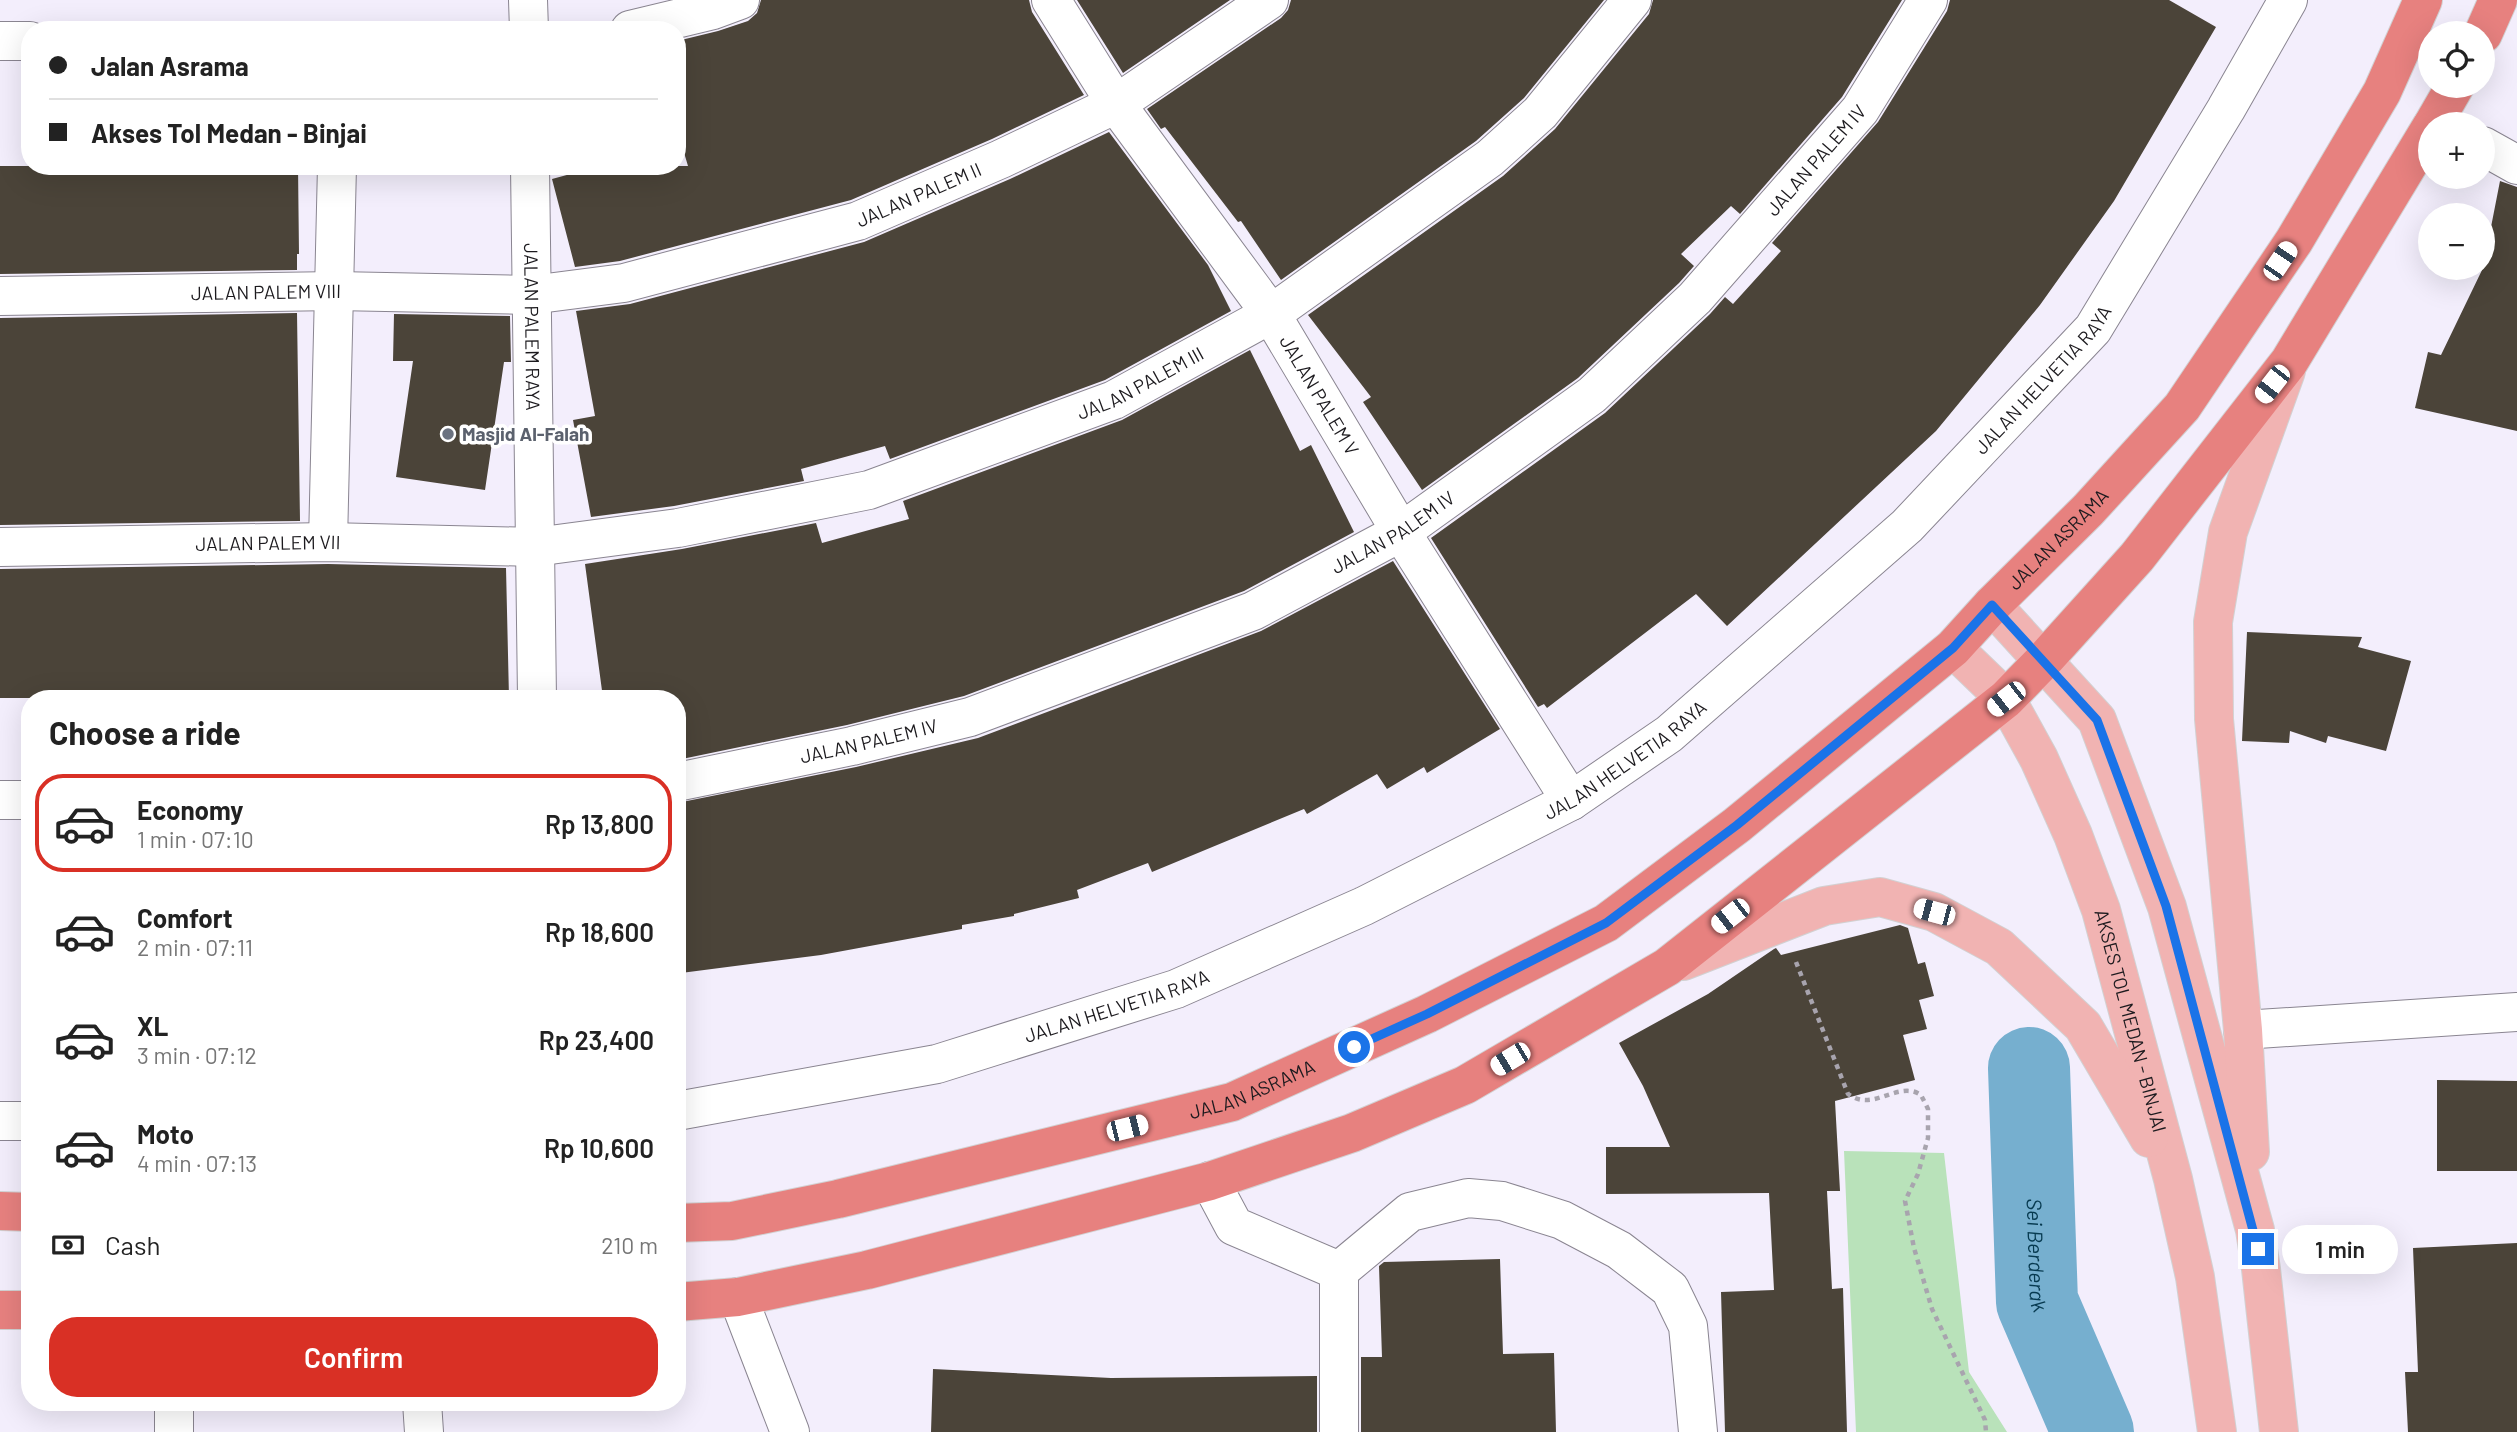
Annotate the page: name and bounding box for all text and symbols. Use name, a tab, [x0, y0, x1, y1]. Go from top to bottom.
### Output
map controls	[2418, 21, 2495, 280]
button: locate	[2418, 21, 2495, 98]
text: Jalan Asrama	[91, 50, 249, 81]
street label: JALAN PALEM IV	[1761, 100, 1870, 220]
button: +	[2418, 112, 2495, 189]
text: Akses Tol Medan - Binjai	[91, 117, 367, 148]
street label: JALAN PALEM II	[852, 157, 985, 231]
button: −	[2418, 203, 2495, 280]
car	[2260, 238, 2301, 284]
street label: JALAN PALEM RAYA	[520, 243, 545, 411]
street label: JALAN PALEM VIII	[191, 279, 341, 304]
street label: JALAN HELVETIA RAYA	[1969, 301, 2116, 458]
street label: JALAN PALEM V	[1275, 331, 1364, 459]
street label: JALAN PALEM III	[1074, 341, 1207, 424]
car	[2251, 361, 2294, 407]
place label: Masjid Al-Falah	[462, 422, 589, 445]
marker: Masjid Al-Falah	[440, 426, 456, 442]
street label: JALAN ASRAMA	[2003, 484, 2113, 594]
street label: JALAN PALEM IV	[1327, 486, 1459, 578]
street label: JALAN PALEM VII	[195, 530, 341, 555]
car	[1983, 678, 2030, 720]
street label: JALAN HELVETIA RAYA	[1540, 695, 1711, 824]
text: Choose a ride	[49, 713, 241, 751]
street label: JALAN PALEM IV	[798, 713, 940, 767]
icon: car	[53, 792, 116, 855]
text: Economy	[137, 794, 243, 825]
text: Rp 13,800	[545, 808, 654, 839]
text: 1 min · 07:10	[137, 825, 254, 853]
car	[1707, 895, 1754, 937]
car	[1911, 896, 1958, 928]
icon: car	[53, 900, 116, 963]
text: Comfort	[137, 902, 233, 933]
street label: AKSES TOL MEDAN - BINJAI	[2090, 907, 2172, 1135]
text: Rp 18,600	[545, 916, 654, 947]
text: 2 min · 07:11	[137, 933, 253, 961]
street label: JALAN HELVETIA RAYA	[1021, 964, 1212, 1047]
icon: car	[53, 1008, 116, 1071]
text: XL	[137, 1010, 168, 1041]
text: Rp 23,400	[539, 1024, 654, 1055]
route start	[1338, 1031, 1370, 1063]
car	[1487, 1039, 1534, 1079]
text: 3 min · 07:12	[137, 1041, 257, 1069]
street label: JALAN ASRAMA	[1187, 1054, 1318, 1123]
car	[1105, 1113, 1150, 1143]
icon: car	[53, 1116, 116, 1179]
text: Moto	[137, 1118, 194, 1149]
text: Rp 10,600	[544, 1132, 654, 1163]
text: 4 min · 07:13	[137, 1149, 257, 1177]
water label: Sei Berderak	[2022, 1198, 2054, 1316]
callout: 1 min	[2282, 1224, 2398, 1274]
icon: cash	[49, 1226, 87, 1264]
text: Cash	[105, 1229, 160, 1260]
text: 210 m	[601, 1231, 658, 1259]
route end	[2242, 1233, 2274, 1265]
text: 1 min	[2315, 1235, 2365, 1263]
button: Confirm	[49, 1317, 658, 1397]

